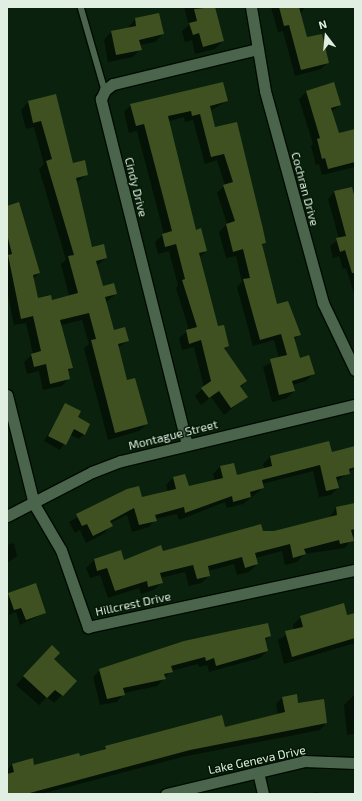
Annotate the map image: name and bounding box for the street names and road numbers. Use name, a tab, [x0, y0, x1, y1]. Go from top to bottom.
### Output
street label: Cochran Drive	[288, 150, 322, 228]
street label: Cindy Drive	[122, 156, 150, 218]
street label: Montague Street	[127, 417, 219, 453]
street label: Hillcrest Drive	[94, 589, 172, 619]
street label: Lake Geneva Drive	[207, 743, 307, 777]

